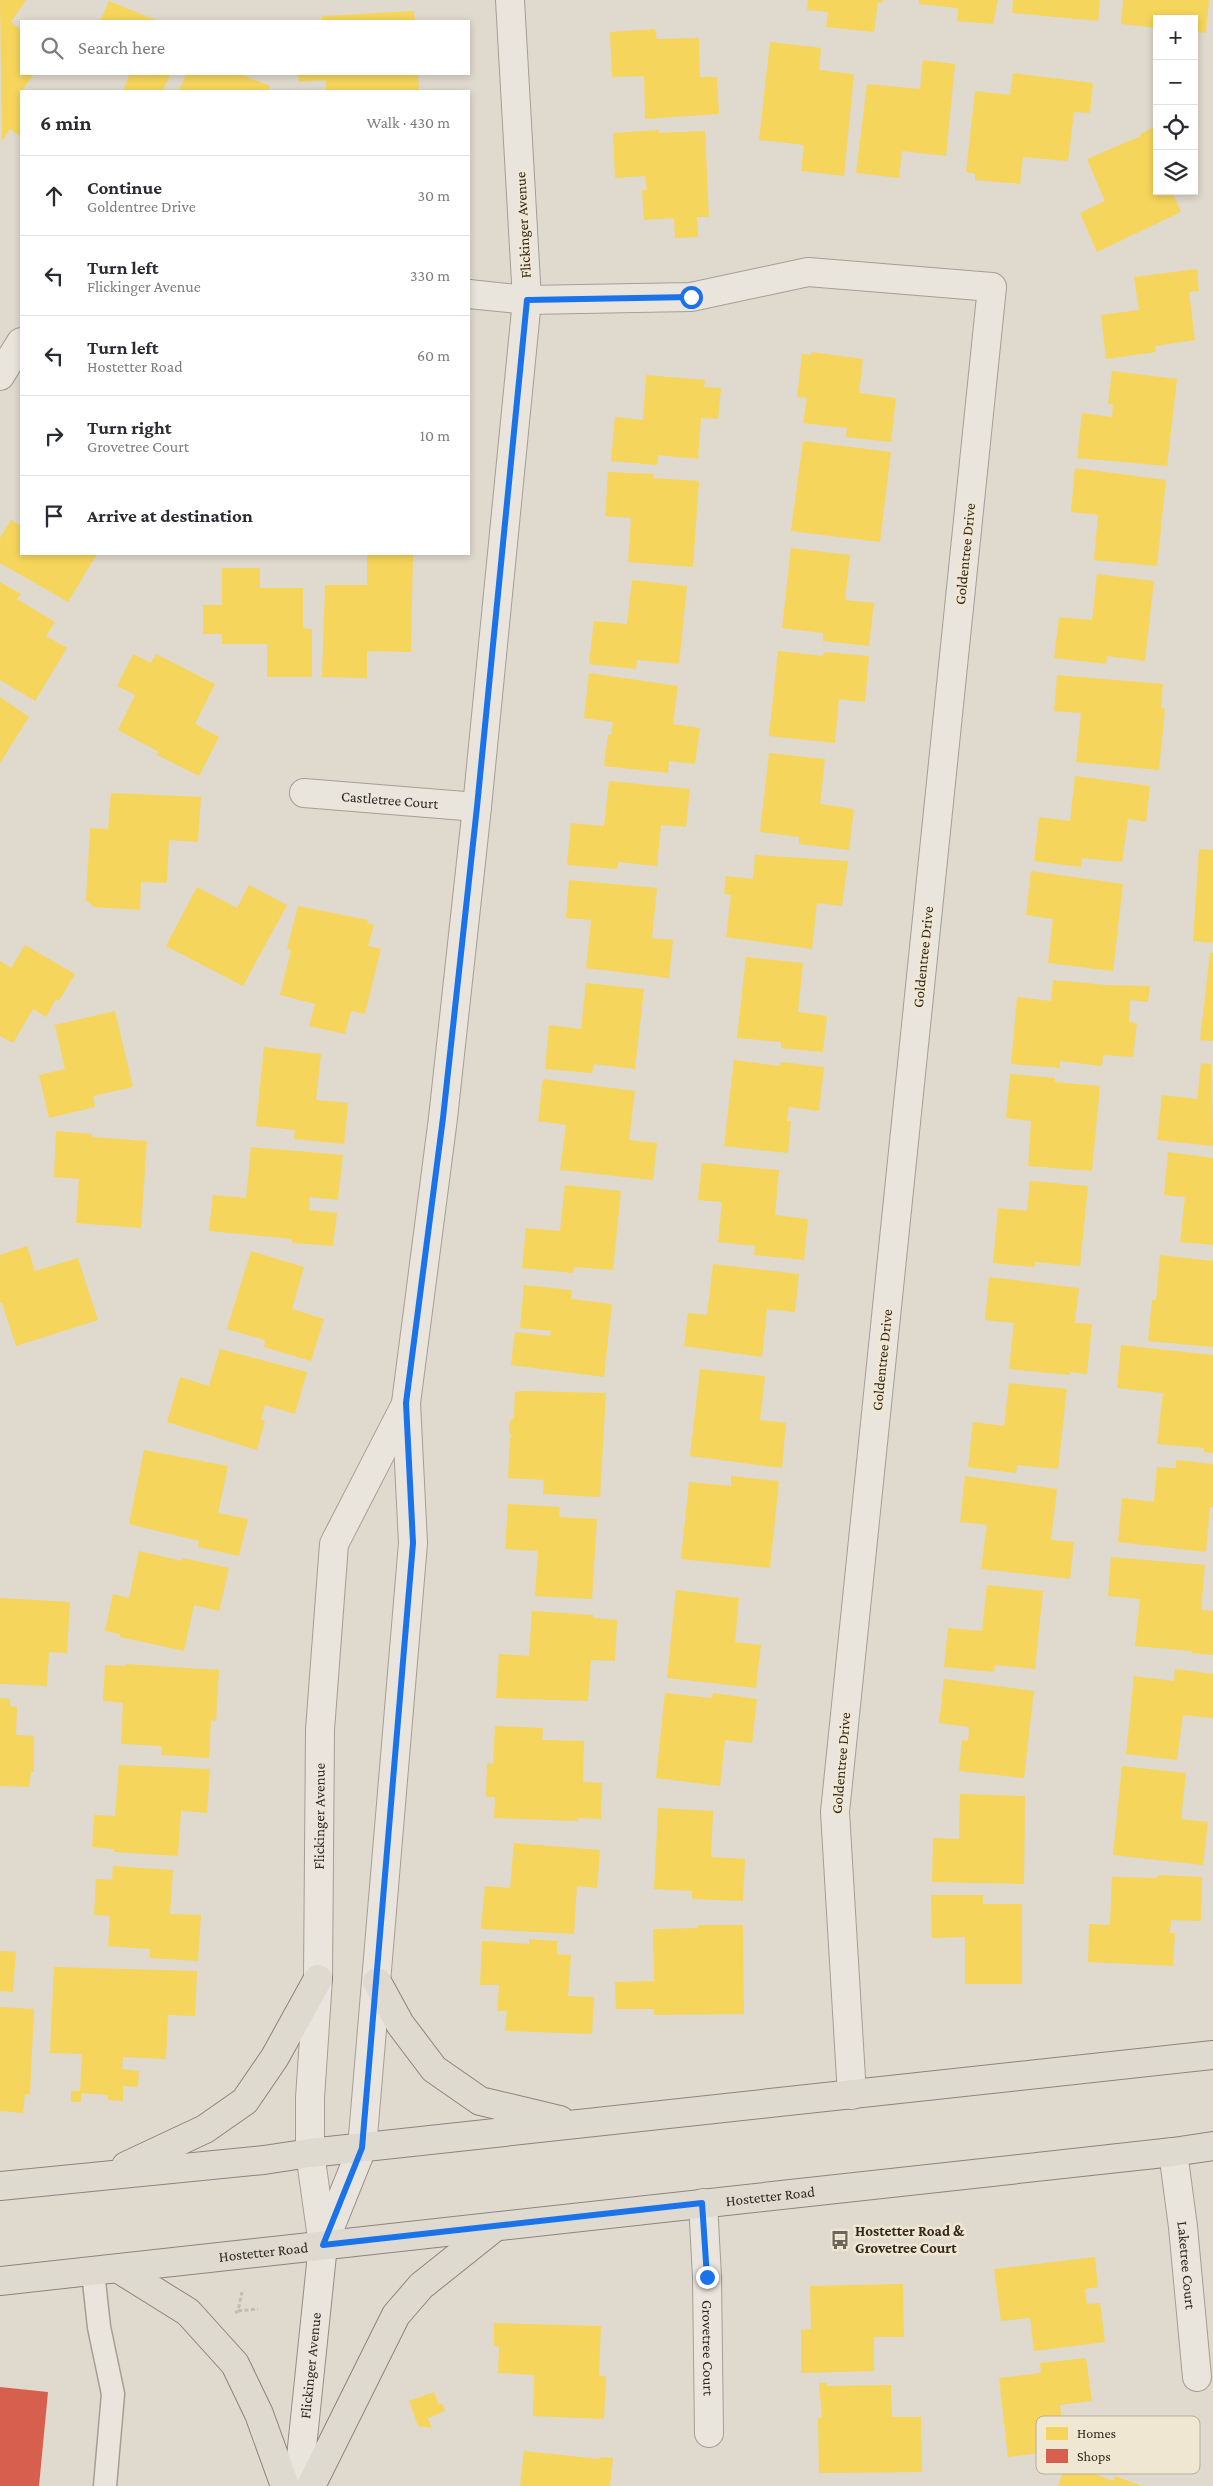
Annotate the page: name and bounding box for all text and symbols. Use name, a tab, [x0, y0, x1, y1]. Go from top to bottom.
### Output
map controls	[1153, 15, 1198, 195]
button: +	[1153, 15, 1198, 60]
search box	[20, 20, 470, 75]
icon: search	[38, 34, 66, 62]
text: Search here	[78, 37, 165, 58]
button: −	[1153, 60, 1198, 105]
button: locate	[1153, 105, 1198, 150]
text: 6 min	[40, 111, 91, 135]
text: Walk · 430 m	[366, 114, 450, 131]
button: layers	[1153, 150, 1198, 195]
street label: Flickinger Avenue	[512, 171, 535, 279]
text: Continue	[87, 177, 162, 198]
icon: ahead	[40, 182, 68, 210]
text: 30 m	[418, 187, 450, 204]
text: Goldentree Drive	[87, 198, 196, 215]
text: Turn left	[87, 257, 159, 278]
icon: left	[40, 262, 68, 290]
text: 330 m	[410, 267, 450, 284]
text: Flickinger Avenue	[87, 278, 201, 295]
route start	[680, 286, 703, 309]
text: Turn left	[87, 337, 159, 358]
icon: left	[40, 342, 68, 370]
text: 60 m	[417, 347, 450, 364]
text: Hostetter Road	[87, 358, 183, 375]
text: Turn right	[87, 417, 172, 438]
icon: right	[40, 422, 68, 450]
text: 10 m	[420, 427, 450, 444]
text: Grovetree Court	[87, 438, 189, 455]
icon: arrive	[40, 502, 68, 530]
street label: Goldentree Drive	[952, 502, 978, 606]
text: Arrive at destination	[87, 505, 253, 526]
street label: Castletree Court	[340, 788, 440, 812]
street label: Goldentree Drive	[910, 905, 936, 1009]
street label: Goldentree Drive	[869, 1308, 895, 1412]
street label: Goldentree Drive	[829, 1711, 853, 1815]
street label: Flickinger Avenue	[311, 1762, 328, 1870]
street label: Hostetter Road	[725, 2183, 816, 2209]
street label: Laketree Court	[1174, 2220, 1199, 2311]
place label: Hostetter Road & Grovetree Court	[855, 2223, 965, 2256]
bus stop icon: Hostetter Road & Grovetree Court	[829, 2229, 851, 2251]
street label: Hostetter Road	[218, 2239, 309, 2265]
route end	[696, 2266, 719, 2289]
street label: Grovetree Court	[699, 2300, 717, 2397]
street label: Flickinger Avenue	[297, 2311, 324, 2420]
legend	[1036, 2416, 1200, 2474]
text: Homes	[1077, 2425, 1116, 2441]
text: Shops	[1077, 2448, 1111, 2464]

